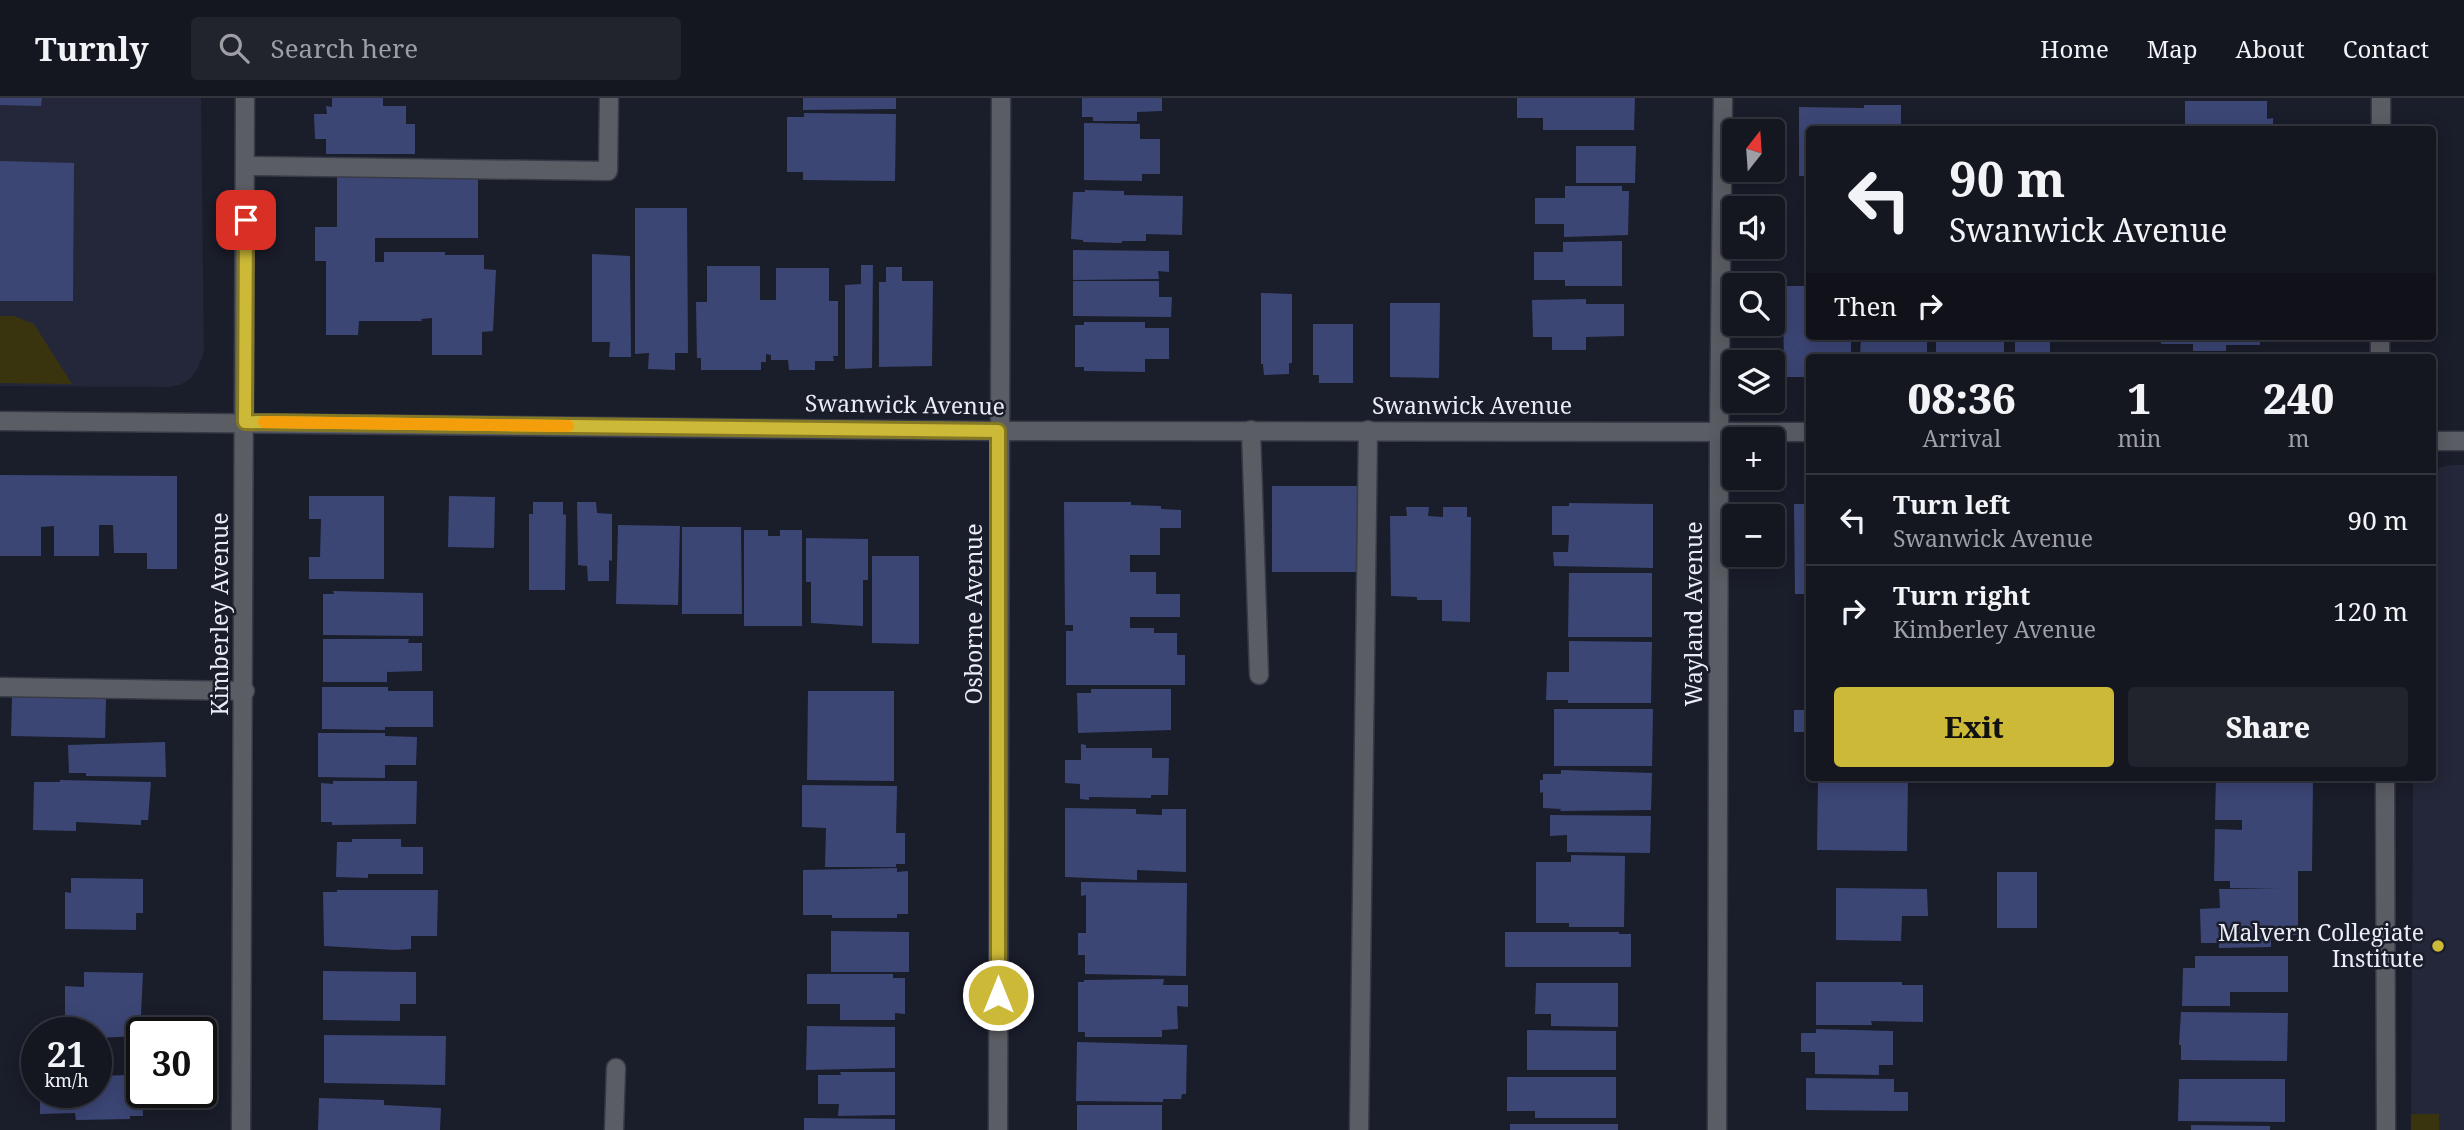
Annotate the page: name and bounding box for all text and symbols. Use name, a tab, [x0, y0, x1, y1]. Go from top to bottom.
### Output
search box	[191, 17, 681, 80]
text: Turnly	[35, 26, 149, 71]
icon: search	[215, 29, 253, 67]
text: Search here	[271, 30, 418, 66]
text: Home	[2040, 32, 2109, 65]
text: Map	[2147, 32, 2198, 65]
text: About	[2236, 32, 2305, 65]
text: Contact	[2343, 32, 2429, 65]
north arrow	[1722, 119, 1785, 182]
map controls	[1722, 119, 1785, 567]
text: 90 m	[1949, 145, 2065, 211]
icon: left	[1834, 154, 1925, 245]
pin	[216, 190, 276, 250]
button: sound	[1722, 196, 1785, 259]
icon: arrive	[227, 201, 265, 239]
text: Swanwick Avenue	[1949, 208, 2227, 251]
button: search	[1722, 273, 1785, 336]
icon: right	[1911, 287, 1949, 325]
text: Then	[1834, 288, 1897, 324]
button: layers	[1722, 350, 1785, 413]
text: 08:36	[1908, 369, 2016, 426]
text: 1	[2128, 369, 2151, 426]
text: 240	[2263, 369, 2334, 426]
street label: Swanwick Avenue	[805, 386, 1005, 422]
street label: Swanwick Avenue	[1372, 389, 1572, 421]
text: Arrival	[1922, 422, 2001, 454]
text: min	[2117, 422, 2161, 454]
text: m	[2288, 422, 2310, 454]
button: +	[1722, 427, 1785, 490]
text: Turn left	[1893, 486, 2010, 522]
icon: left	[1834, 501, 1872, 539]
text: 90 m	[2348, 502, 2408, 538]
button: −	[1722, 504, 1785, 567]
street label: Kimberley Avenue	[203, 512, 235, 716]
street label: Wayland Avenue	[1677, 521, 1709, 707]
text: Swanwick Avenue	[1893, 522, 2093, 554]
street label: Osborne Avenue	[957, 524, 989, 705]
text: Turn right	[1893, 577, 2030, 613]
icon: right	[1834, 592, 1872, 630]
text: 120 m	[2333, 593, 2408, 629]
text: Kimberley Avenue	[1893, 613, 2096, 645]
button: Exit	[1834, 687, 2114, 767]
button: Share	[2128, 687, 2408, 767]
place label: Malvern Collegiate Institute	[2218, 916, 2424, 974]
marker: Malvern Collegiate Institute	[2430, 938, 2446, 954]
position arrow	[961, 958, 1035, 1032]
speed limit sign: 30	[126, 1017, 217, 1108]
text: 21	[47, 1030, 86, 1077]
text: km/h	[44, 1068, 89, 1092]

